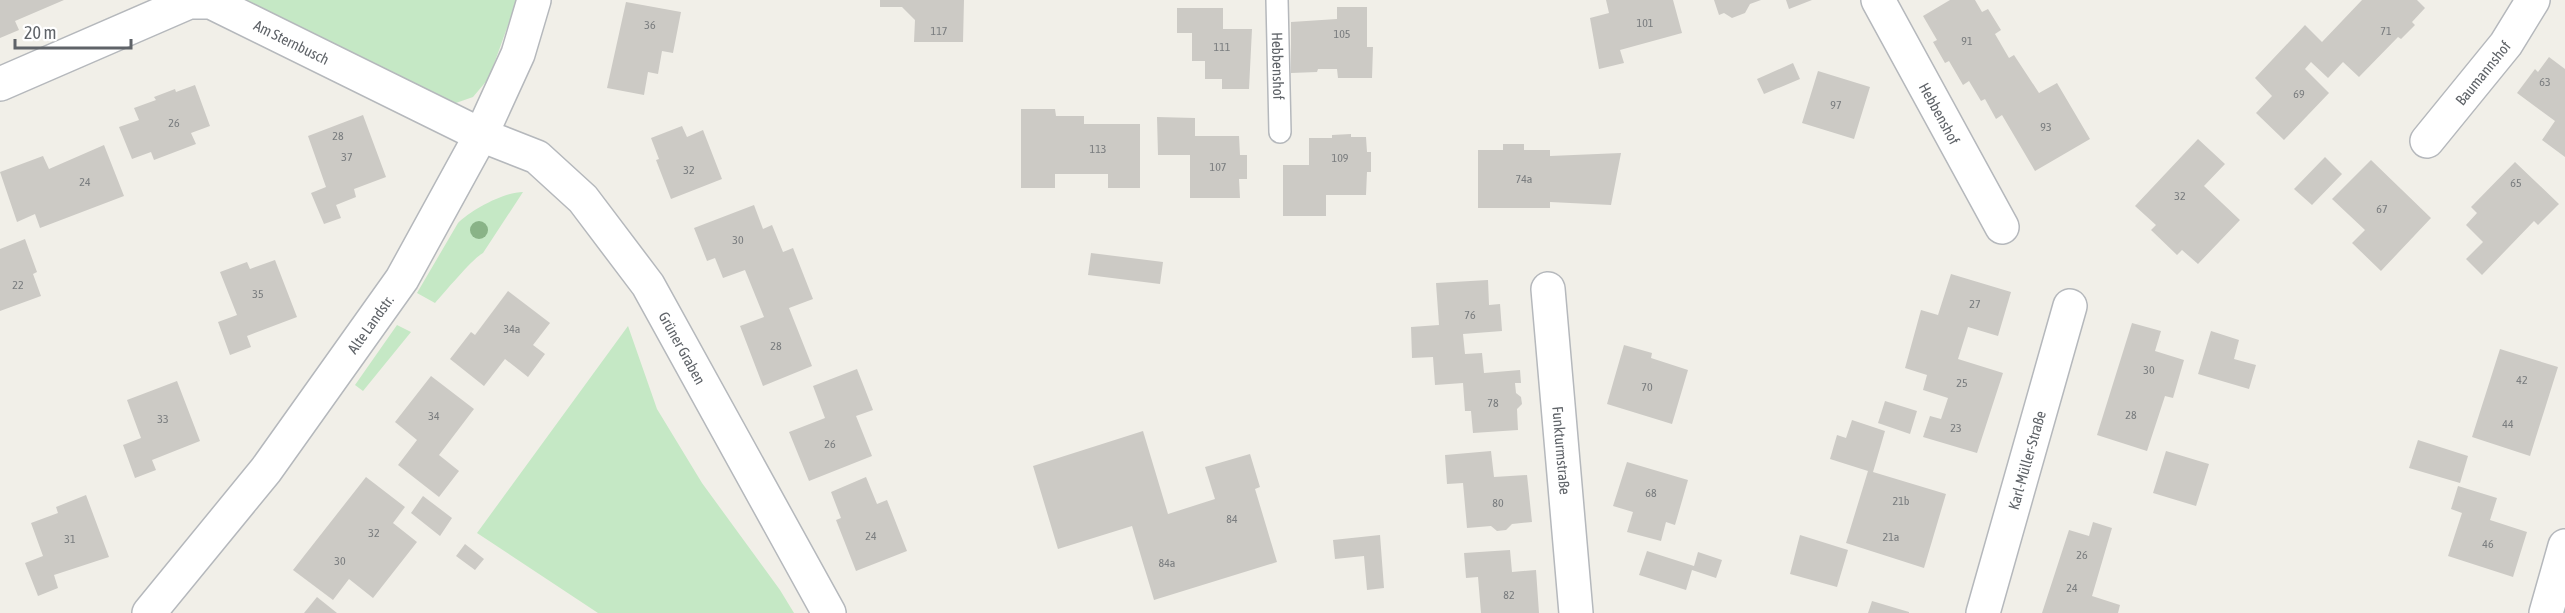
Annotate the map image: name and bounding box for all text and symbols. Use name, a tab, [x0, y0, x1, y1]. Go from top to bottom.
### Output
scale bar	[15, 12, 130, 50]
street label: Am Sternbusch	[251, 16, 332, 67]
house number: 101	[1637, 16, 1654, 30]
house number: 36	[644, 18, 656, 32]
text: 20 m	[24, 22, 56, 43]
house number: 117	[931, 24, 948, 38]
house number: 71	[2380, 24, 2392, 38]
house number: 105	[1334, 27, 1350, 41]
street label: Hebbenshof	[1269, 32, 1288, 100]
house number: 91	[1961, 34, 1973, 48]
street label: Baumannshof	[2452, 37, 2514, 108]
house number: 111	[1214, 40, 1231, 54]
house number: 63	[2539, 75, 2551, 89]
street label: Hebbenshof	[1916, 79, 1964, 147]
house number: 69	[2293, 87, 2305, 101]
house number: 97	[1830, 98, 1842, 112]
house number: 26	[168, 116, 180, 130]
house number: 93	[2040, 120, 2052, 134]
house number: 28	[332, 129, 344, 143]
house number: 113	[1090, 142, 1106, 156]
house number: 37	[341, 150, 353, 164]
house number: 109	[1332, 151, 1349, 165]
house number: 107	[1210, 160, 1227, 174]
house number: 32	[683, 163, 695, 177]
house number: 74a	[1516, 172, 1532, 186]
house number: 24	[79, 175, 91, 189]
house number: 65	[2510, 176, 2522, 190]
house number: 32	[2174, 189, 2186, 203]
house number: 67	[2376, 202, 2388, 216]
house number: 30	[732, 233, 744, 247]
house number: 22	[12, 278, 24, 292]
house number: 35	[252, 287, 264, 301]
street label: Alte Landstr.	[343, 291, 397, 357]
house number: 27	[1969, 297, 1981, 311]
street label: Grüner Graben	[656, 308, 710, 387]
house number: 76	[1464, 308, 1476, 322]
house number: 34a	[504, 322, 520, 336]
house number: 28	[770, 339, 782, 353]
house number: 30	[2143, 363, 2155, 377]
house number: 42	[2516, 373, 2528, 387]
house number: 25	[1956, 376, 1968, 390]
house number: 70	[1641, 380, 1653, 394]
house number: 78	[1487, 396, 1499, 410]
street label: Funkturmstraße	[1550, 406, 1574, 495]
street label: Karl-Müller-Straße	[2004, 408, 2048, 511]
house number: 28	[2125, 408, 2137, 422]
house number: 34	[428, 409, 440, 423]
house number: 33	[157, 412, 169, 426]
house number: 44	[2502, 417, 2514, 431]
house number: 23	[1950, 421, 1962, 435]
house number: 26	[824, 437, 836, 451]
house number: 68	[1645, 486, 1657, 500]
house number: 21b	[1893, 494, 1910, 508]
house number: 80	[1492, 496, 1504, 510]
house number: 84	[1226, 512, 1238, 526]
house number: 32	[368, 526, 380, 540]
house number: 24	[865, 529, 877, 543]
house number: 21a	[1883, 530, 1899, 544]
house number: 31	[64, 532, 76, 546]
house number: 46	[2482, 537, 2494, 551]
house number: 26	[2076, 548, 2088, 562]
house number: 30	[334, 554, 346, 568]
house number: 84a	[1159, 556, 1175, 570]
house number: 24	[2066, 581, 2078, 595]
house number: 82	[1503, 588, 1515, 602]

